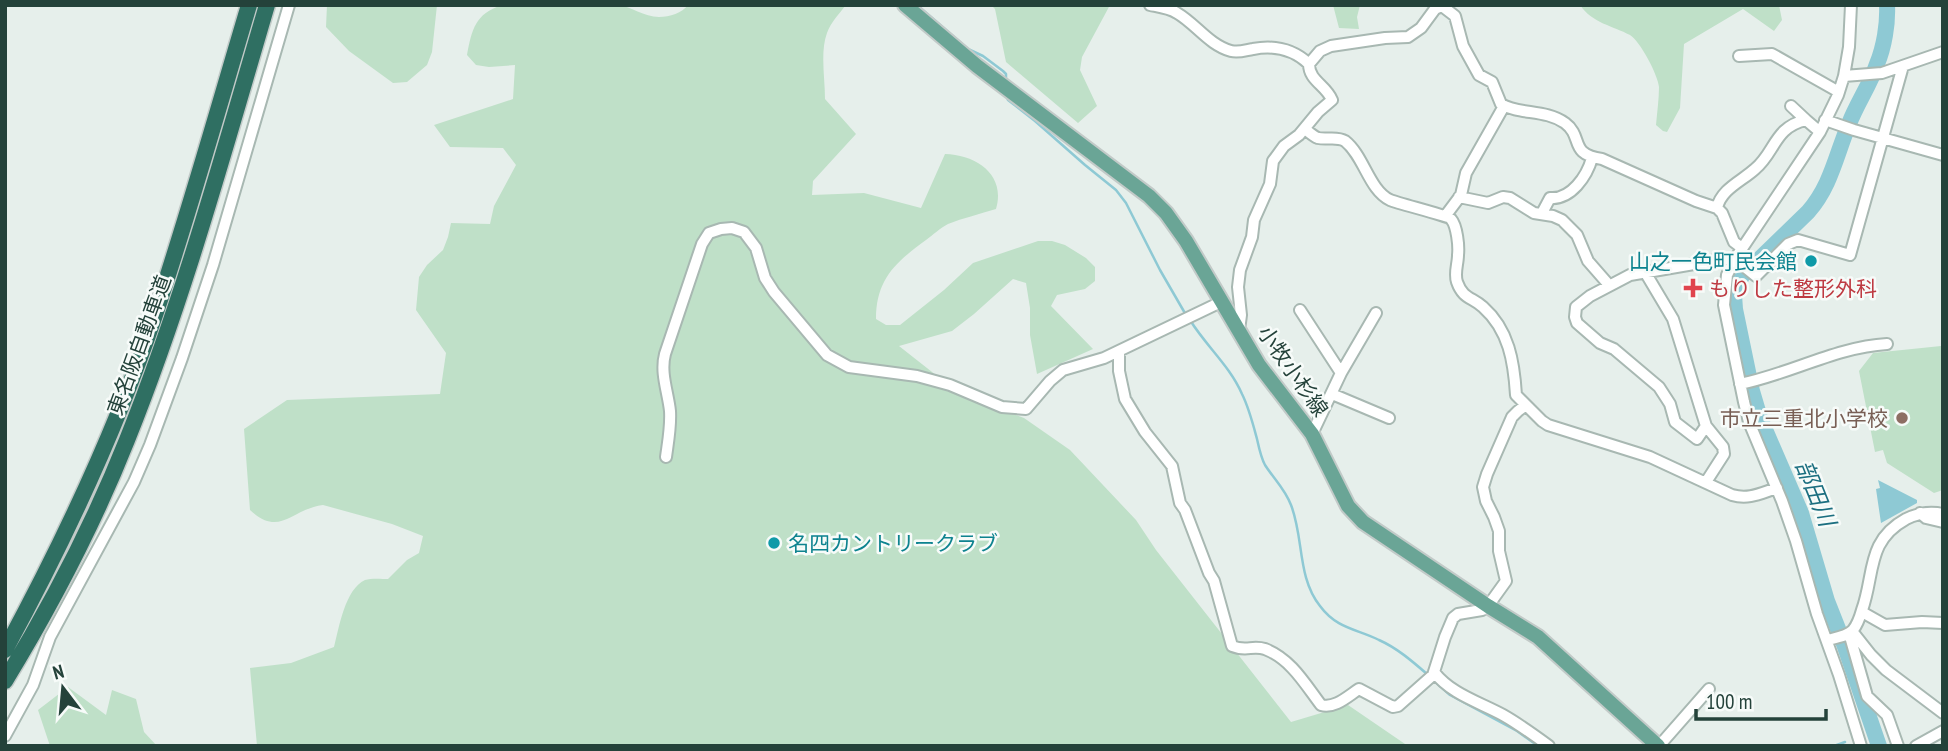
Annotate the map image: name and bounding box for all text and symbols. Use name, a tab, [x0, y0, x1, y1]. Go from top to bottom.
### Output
place label: 山之一色町民会館	[1629, 248, 1797, 275]
marker: 山之一色町民会館	[1803, 253, 1819, 269]
street label: 東名阪自動車道	[101, 271, 177, 419]
place label: もりした整形外科	[1709, 275, 1877, 302]
marker: もりした整形外科	[1683, 278, 1703, 298]
street label: 小牧小杉線	[1252, 320, 1334, 422]
place label: 市立三重北小学校	[1720, 405, 1888, 432]
marker: 市立三重北小学校	[1894, 410, 1910, 426]
water label: 部田川	[1790, 456, 1843, 533]
place label: 名四カントリークラブ	[788, 530, 998, 557]
marker: 名四カントリークラブ	[766, 535, 782, 551]
north arrow	[28, 653, 98, 723]
text: N	[50, 659, 67, 685]
scale bar	[1696, 678, 1826, 722]
text: 100 m	[1706, 688, 1752, 715]

